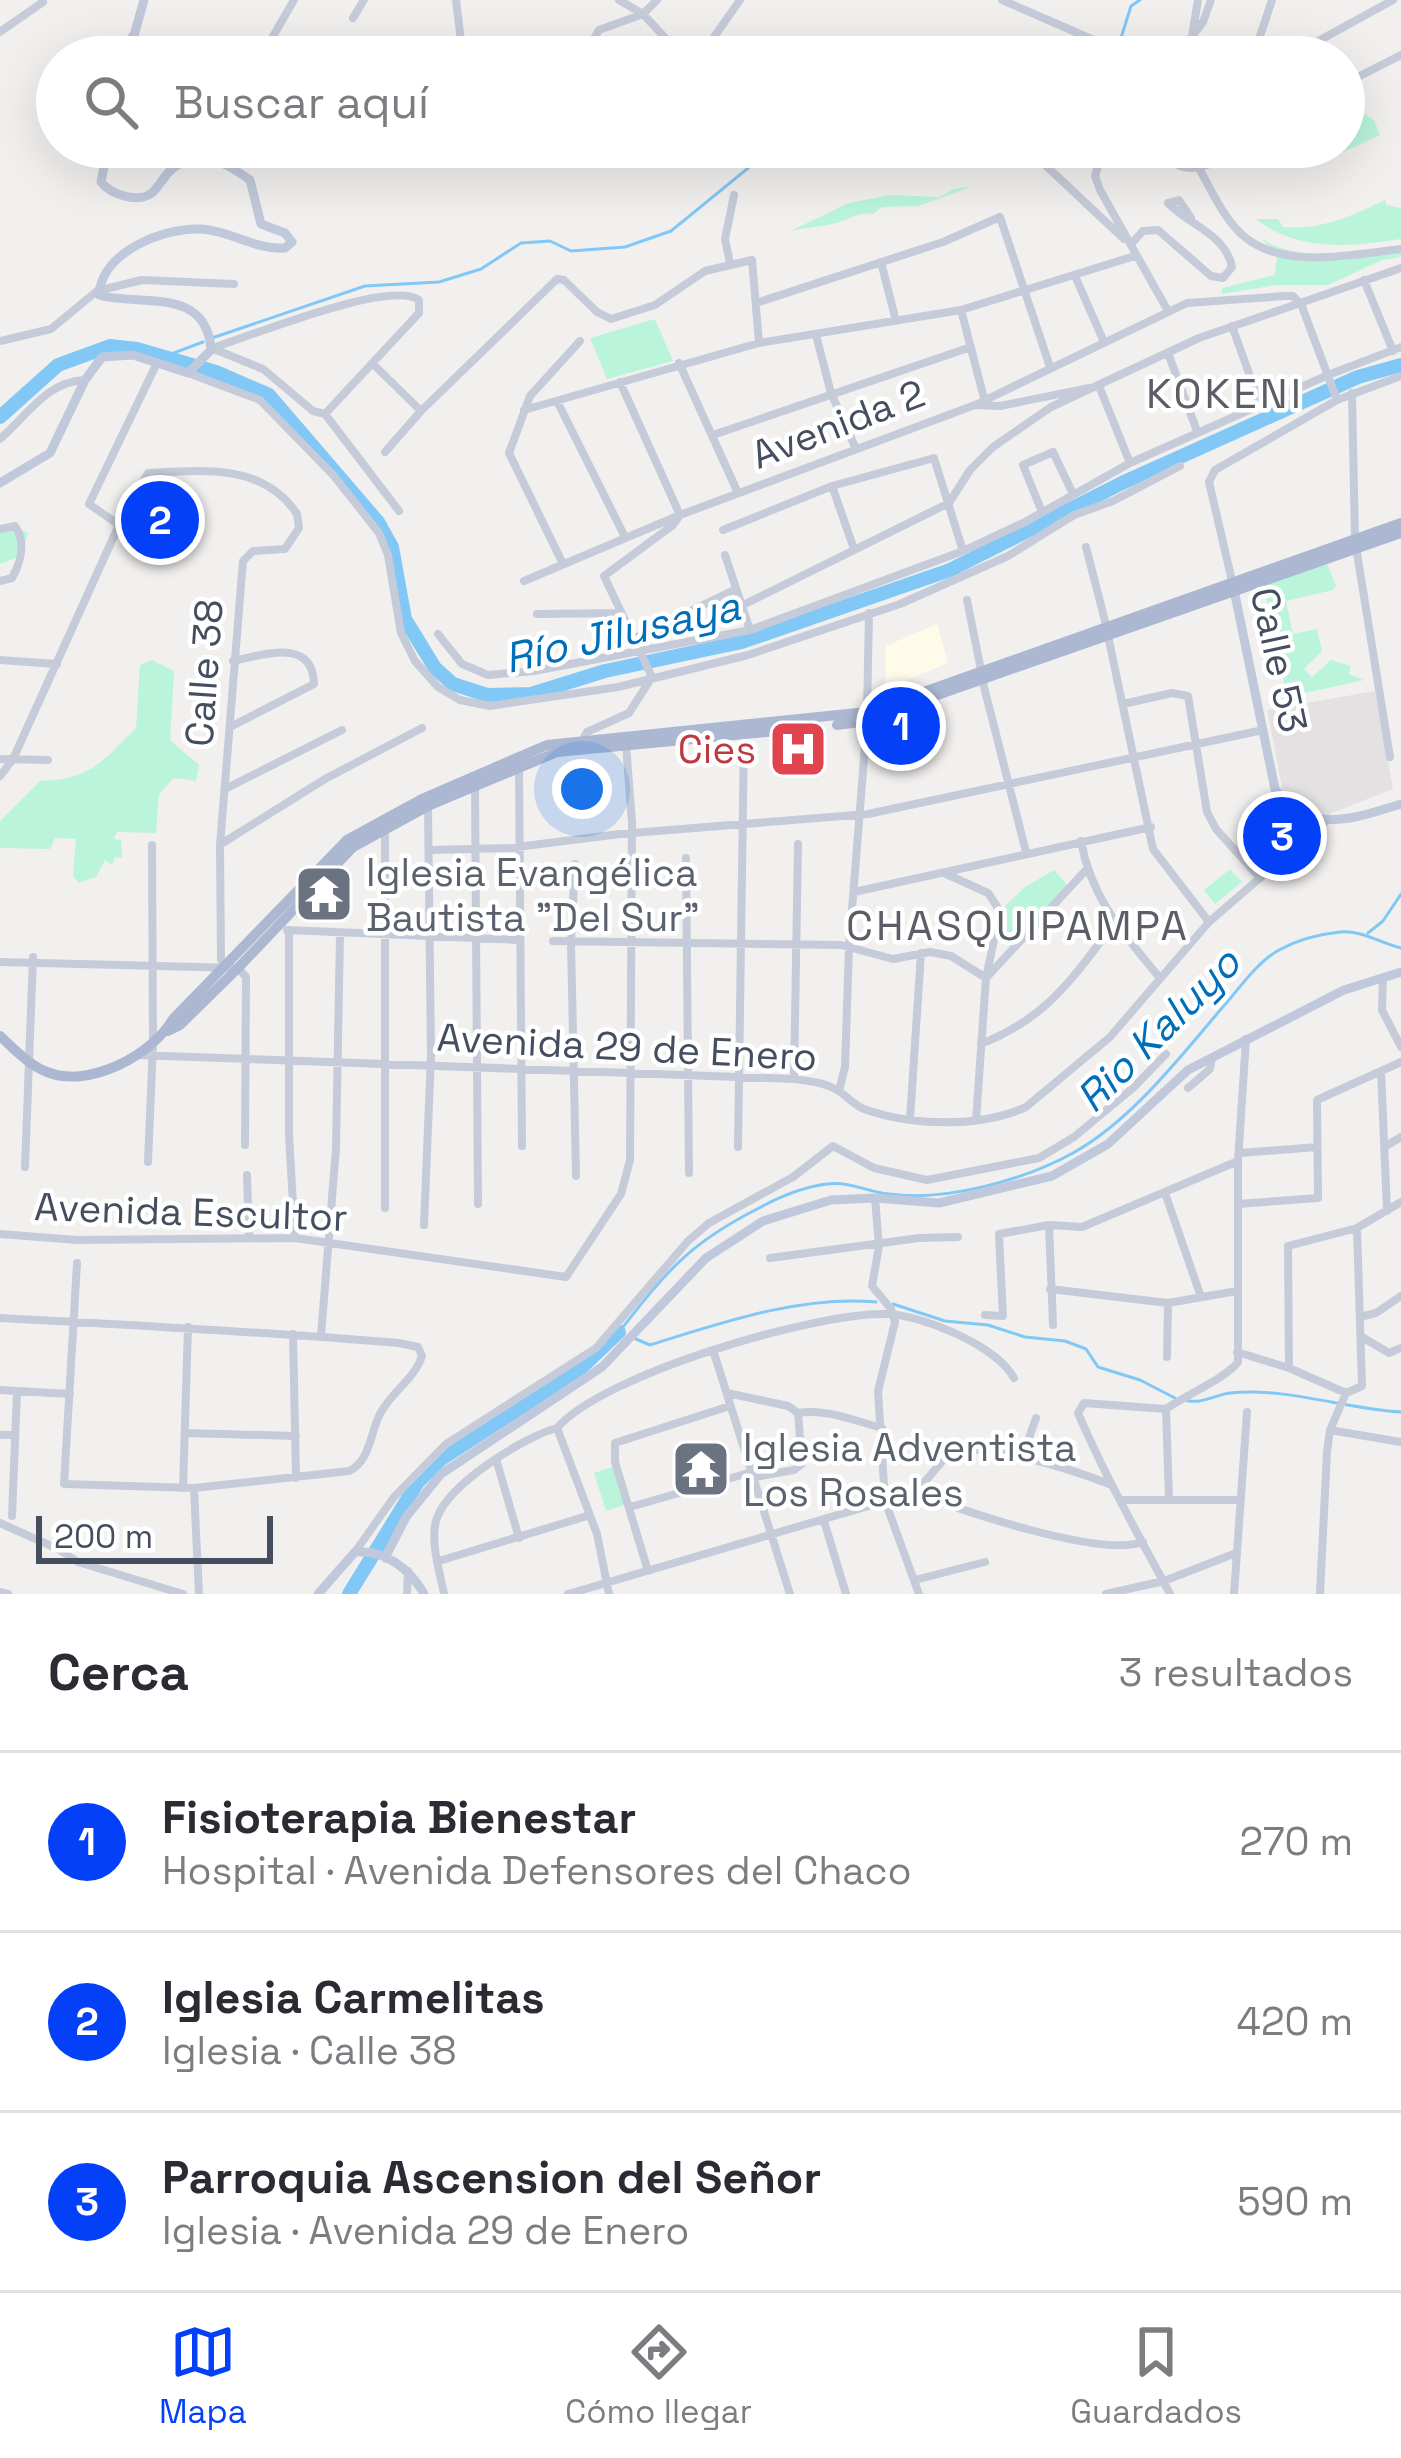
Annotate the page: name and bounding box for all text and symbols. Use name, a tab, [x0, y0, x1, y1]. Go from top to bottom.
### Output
search box	[36, 36, 1365, 168]
icon: search	[78, 69, 144, 135]
text: Buscar aquí	[174, 74, 429, 131]
district label: KOKENI	[1146, 367, 1304, 420]
street label: Avenida 2	[744, 369, 932, 479]
pin: 2	[121, 475, 199, 565]
water label: Río Jilusaya	[499, 579, 746, 685]
street label: Calle 53	[1240, 583, 1318, 737]
street label: Calle 38	[174, 598, 234, 748]
pin: 1	[862, 681, 940, 771]
hospital icon: Cies	[767, 718, 829, 780]
place label: Cies	[678, 725, 756, 774]
your location	[552, 759, 612, 819]
pin: 3	[1243, 791, 1321, 881]
place label: Iglesia Evangélica Bautista "Del Sur"	[366, 848, 700, 942]
temple icon: Iglesia Evangélica Bautista "Del Sur"	[293, 863, 355, 925]
district label: CHASQUIPAMPA	[846, 899, 1190, 952]
water label: Rio Kaluyo	[1065, 936, 1252, 1123]
street label: Avenida 29 de Enero	[436, 1013, 818, 1081]
street label: Avenida Escultor	[33, 1182, 349, 1242]
place label: Iglesia Adventista Los Rosales	[743, 1423, 1076, 1517]
temple icon: Iglesia Adventista Los Rosales	[670, 1438, 732, 1500]
scale bar	[36, 1510, 273, 1563]
text: 200 m	[54, 1516, 153, 1558]
text: Cerca	[48, 1640, 189, 1705]
text: 3 resultados	[1119, 1648, 1353, 1697]
text: Fisioterapia Bienestar	[162, 1789, 636, 1846]
text: 1	[78, 1817, 96, 1866]
text: 270 m	[1240, 1817, 1353, 1866]
text: Hospital · Avenida Defensores del Chaco	[162, 1846, 912, 1895]
text: Iglesia Carmelitas	[162, 1969, 545, 2026]
text: 2	[75, 1997, 99, 2046]
text: 420 m	[1237, 1997, 1353, 2046]
text: Iglesia · Calle 38	[162, 2026, 457, 2075]
text: Parroquia Ascension del Señor	[162, 2149, 821, 2206]
text: 3	[75, 2177, 99, 2226]
text: 590 m	[1237, 2177, 1353, 2226]
text: Iglesia · Avenida 29 de Enero	[162, 2206, 689, 2255]
tab: Mapa	[159, 2319, 247, 2433]
tab: Cómo llegar	[565, 2319, 752, 2433]
tab: Guardados	[1070, 2319, 1242, 2433]

